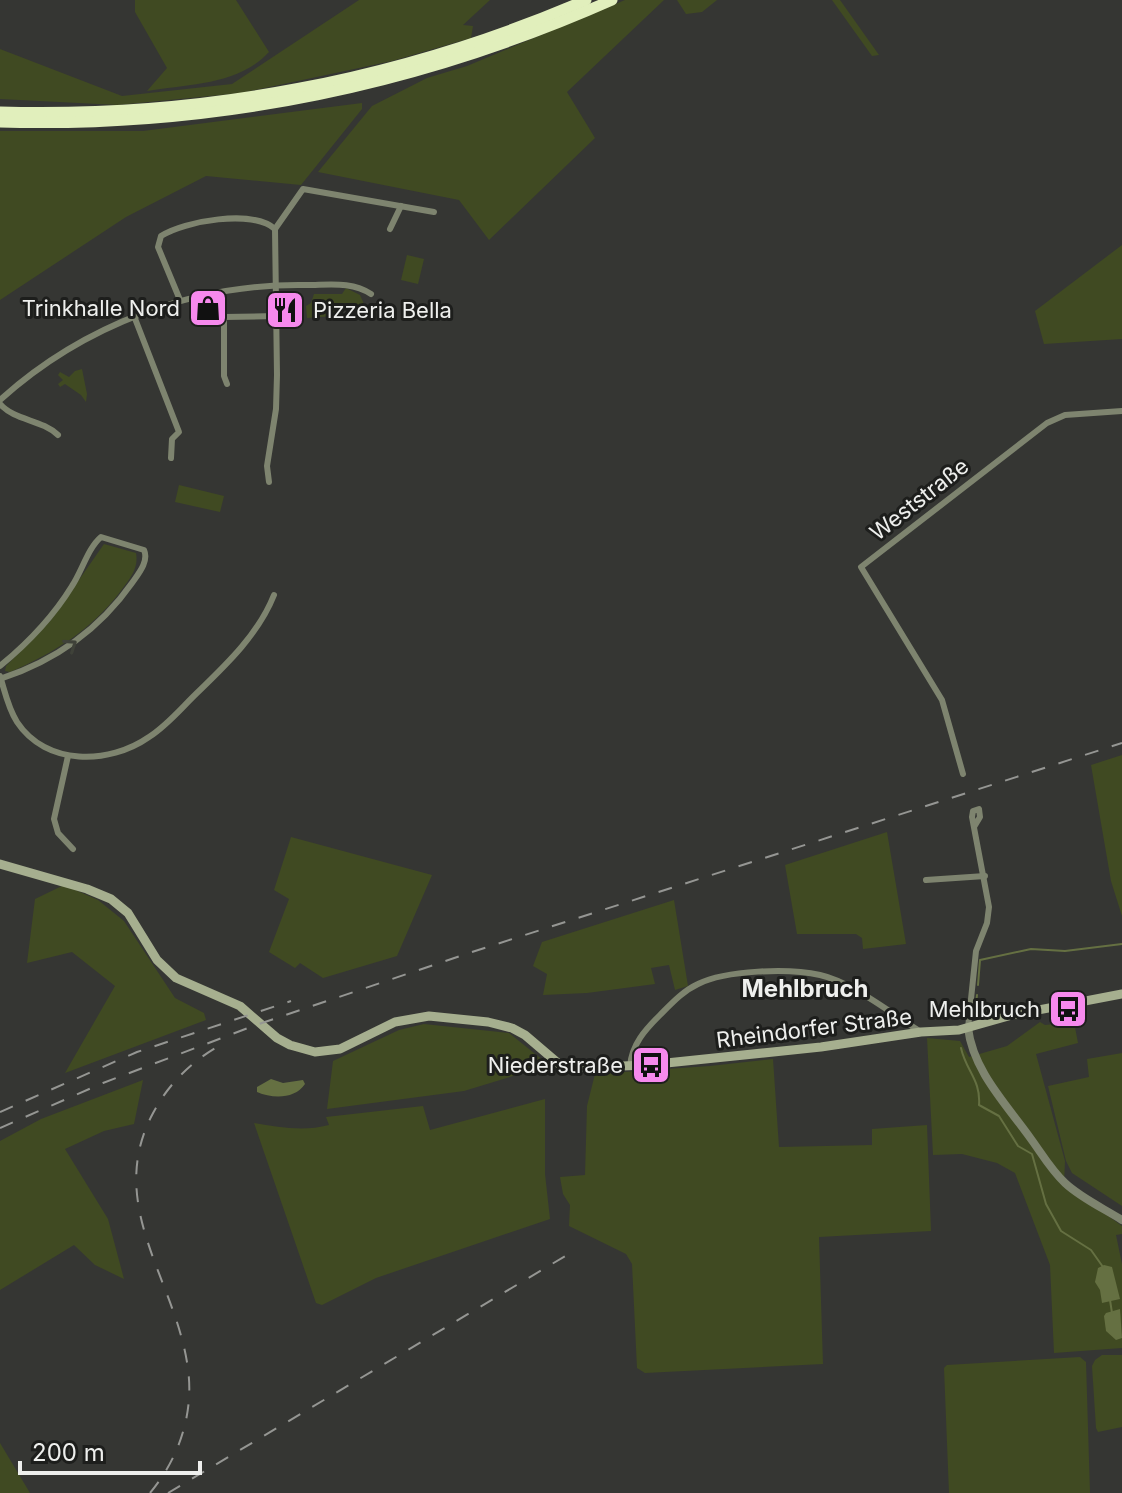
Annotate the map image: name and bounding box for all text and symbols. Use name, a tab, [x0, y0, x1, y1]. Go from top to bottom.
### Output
shop icon: Trinkhalle Nord	[187, 287, 229, 329]
restaurant icon: Pizzeria Bella	[264, 289, 306, 331]
place label: Trinkhalle Nord	[22, 295, 180, 321]
place label: Pizzeria Bella	[313, 297, 452, 323]
street label: Weststraße	[865, 452, 973, 546]
one-way arrow	[62, 639, 77, 654]
district label: Mehlbruch	[741, 974, 869, 1003]
bus stop icon: Mehlbruch	[1047, 988, 1089, 1030]
place label: Mehlbruch	[929, 996, 1040, 1022]
street label: Rheindorfer Straße	[715, 1003, 913, 1053]
bus stop icon: Niederstraße	[630, 1044, 672, 1086]
place label: Niederstraße	[488, 1052, 623, 1078]
scale bar	[20, 1425, 200, 1475]
text: 200 m	[32, 1438, 105, 1467]

